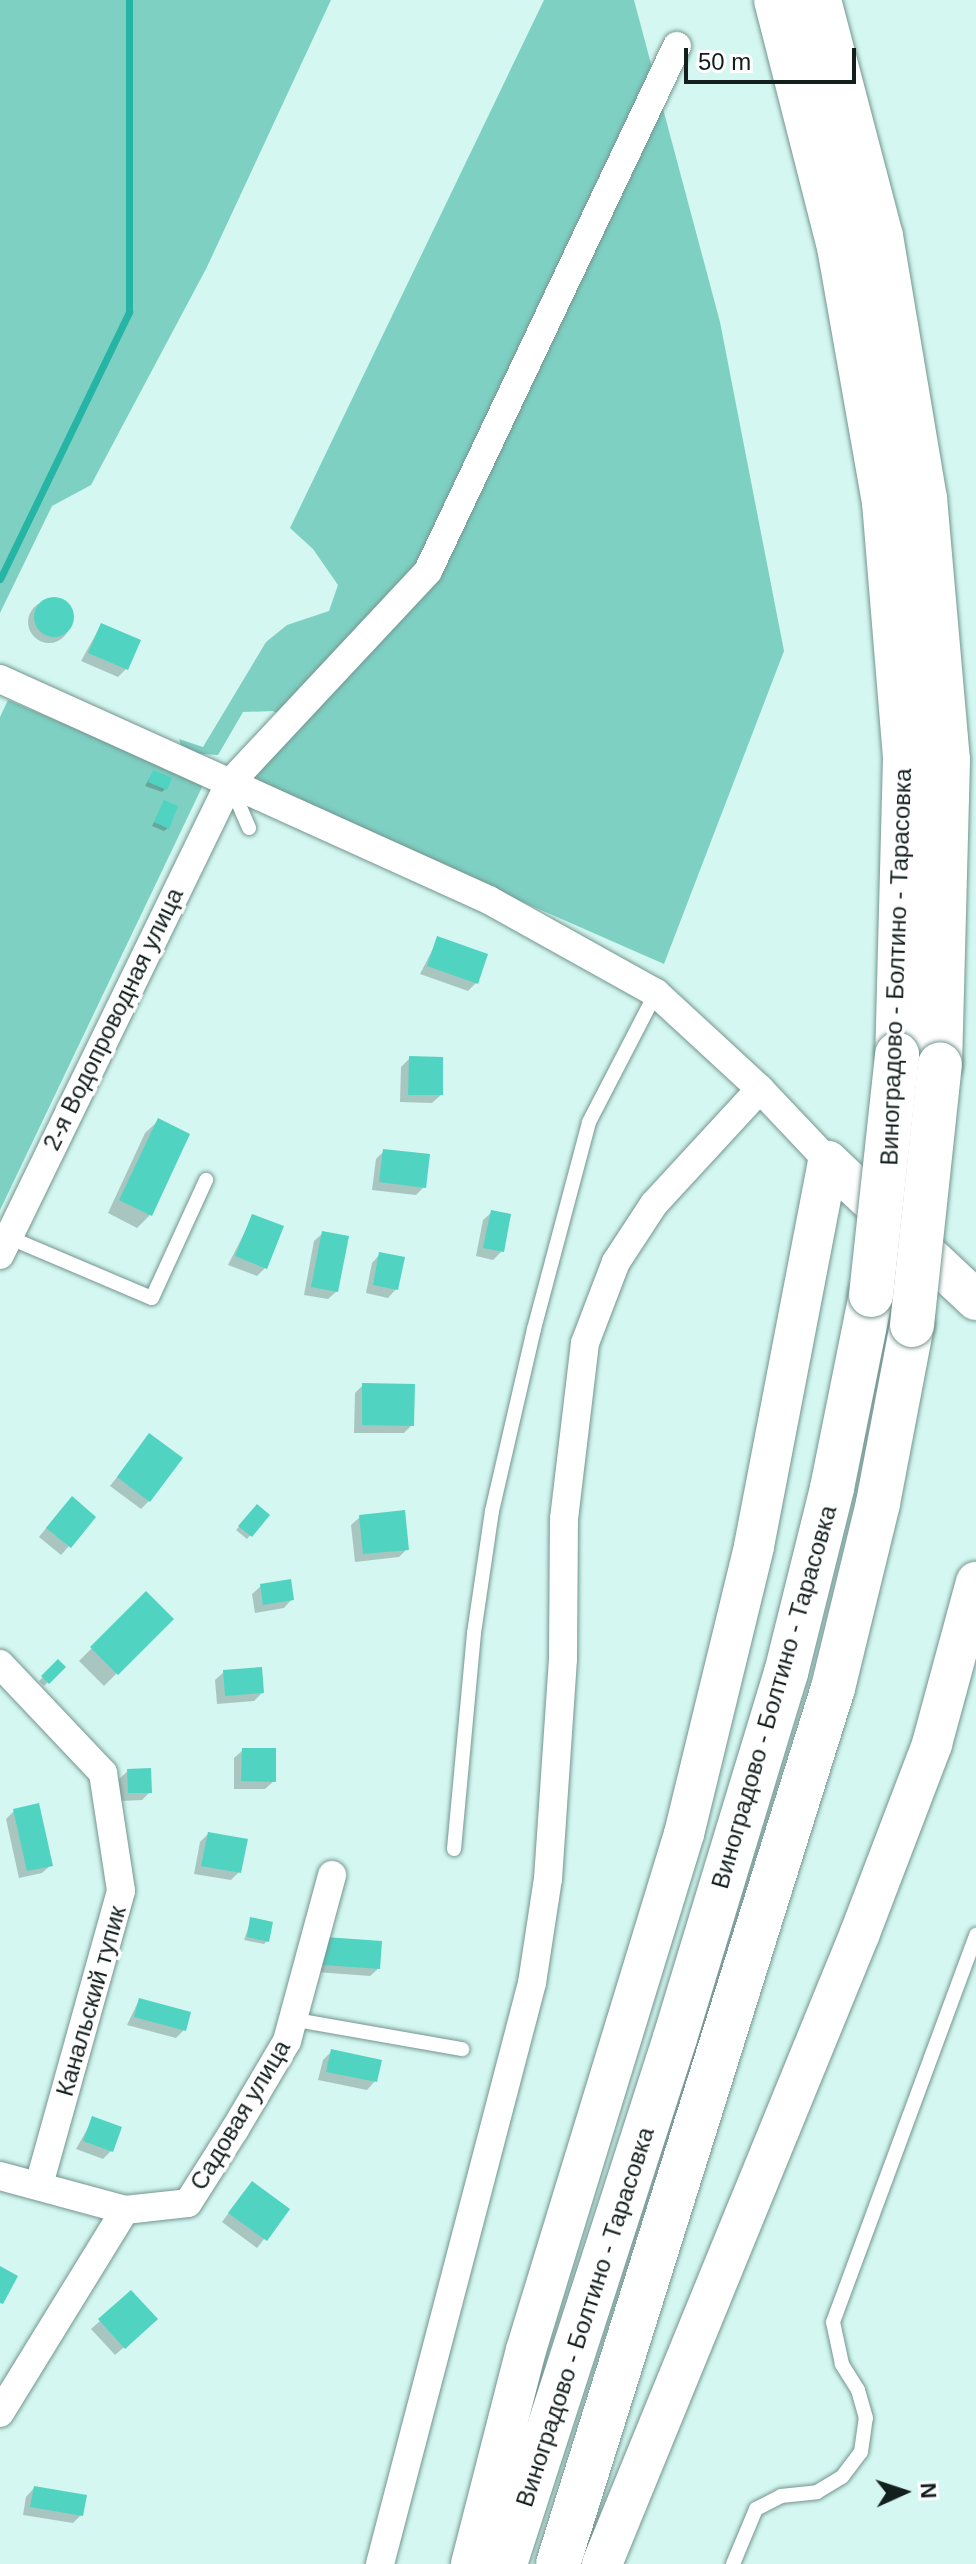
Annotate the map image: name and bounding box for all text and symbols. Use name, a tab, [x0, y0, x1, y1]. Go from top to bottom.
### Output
scale bar	[688, 32, 860, 82]
text: 50 m	[698, 48, 751, 75]
street label: Виноградово - Болтино - Тарасовка	[875, 768, 917, 1166]
street label: 2-я Водопроводная улица	[37, 883, 189, 1155]
street label: Виноградово - Болтино - Тарасовка	[705, 1502, 843, 1892]
street label: Канальский тупик	[50, 1903, 132, 2099]
street label: Садовая улица	[184, 2035, 296, 2195]
street label: Виноградово - Болтино - Тарасовка	[510, 2124, 660, 2510]
north arrow	[864, 2452, 944, 2532]
text: N	[916, 2482, 941, 2499]

